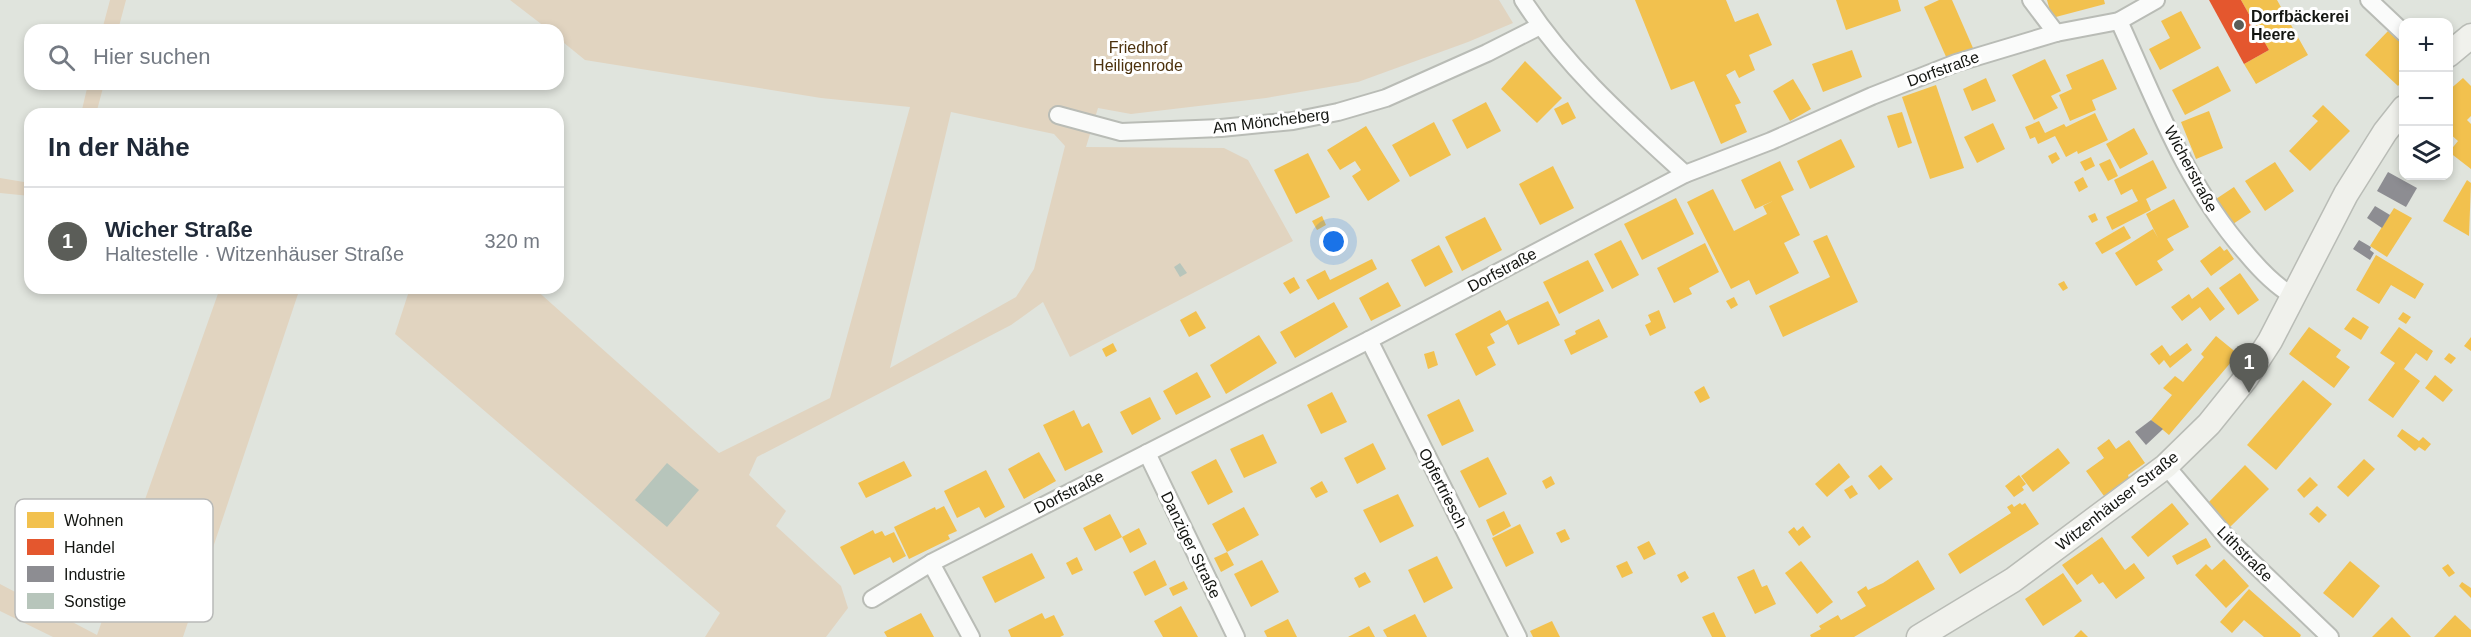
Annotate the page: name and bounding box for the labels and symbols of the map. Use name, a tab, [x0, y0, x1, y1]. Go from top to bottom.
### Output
place label: Dorfbäckerei Heere	[2251, 8, 2349, 43]
marker: Dorfbäckerei Heere	[2232, 18, 2246, 32]
park label: Friedhof Heiligenrode	[1093, 39, 1183, 74]
street label: Dorfstraße	[1905, 48, 1982, 90]
street label: Am Möncheberg	[1212, 105, 1330, 137]
street label: Wicherstraße	[2161, 123, 2221, 215]
your location	[1319, 227, 1348, 256]
street label: Dorfstraße	[1465, 245, 1539, 295]
pin: 1	[2230, 344, 2268, 393]
street label: Opfertriesch	[1416, 445, 1470, 531]
street label: Witzenhäuser Straße	[2053, 448, 2182, 554]
street label: Dorfstraße	[1031, 467, 1107, 517]
street label: Danziger Straße	[1158, 489, 1224, 601]
legend	[15, 499, 213, 622]
text: Wohnen	[64, 512, 123, 529]
street label: Lithstraße	[2214, 523, 2276, 585]
text: Handel	[64, 539, 115, 556]
text: Industrie	[64, 566, 125, 583]
text: Sonstige	[64, 593, 126, 610]

